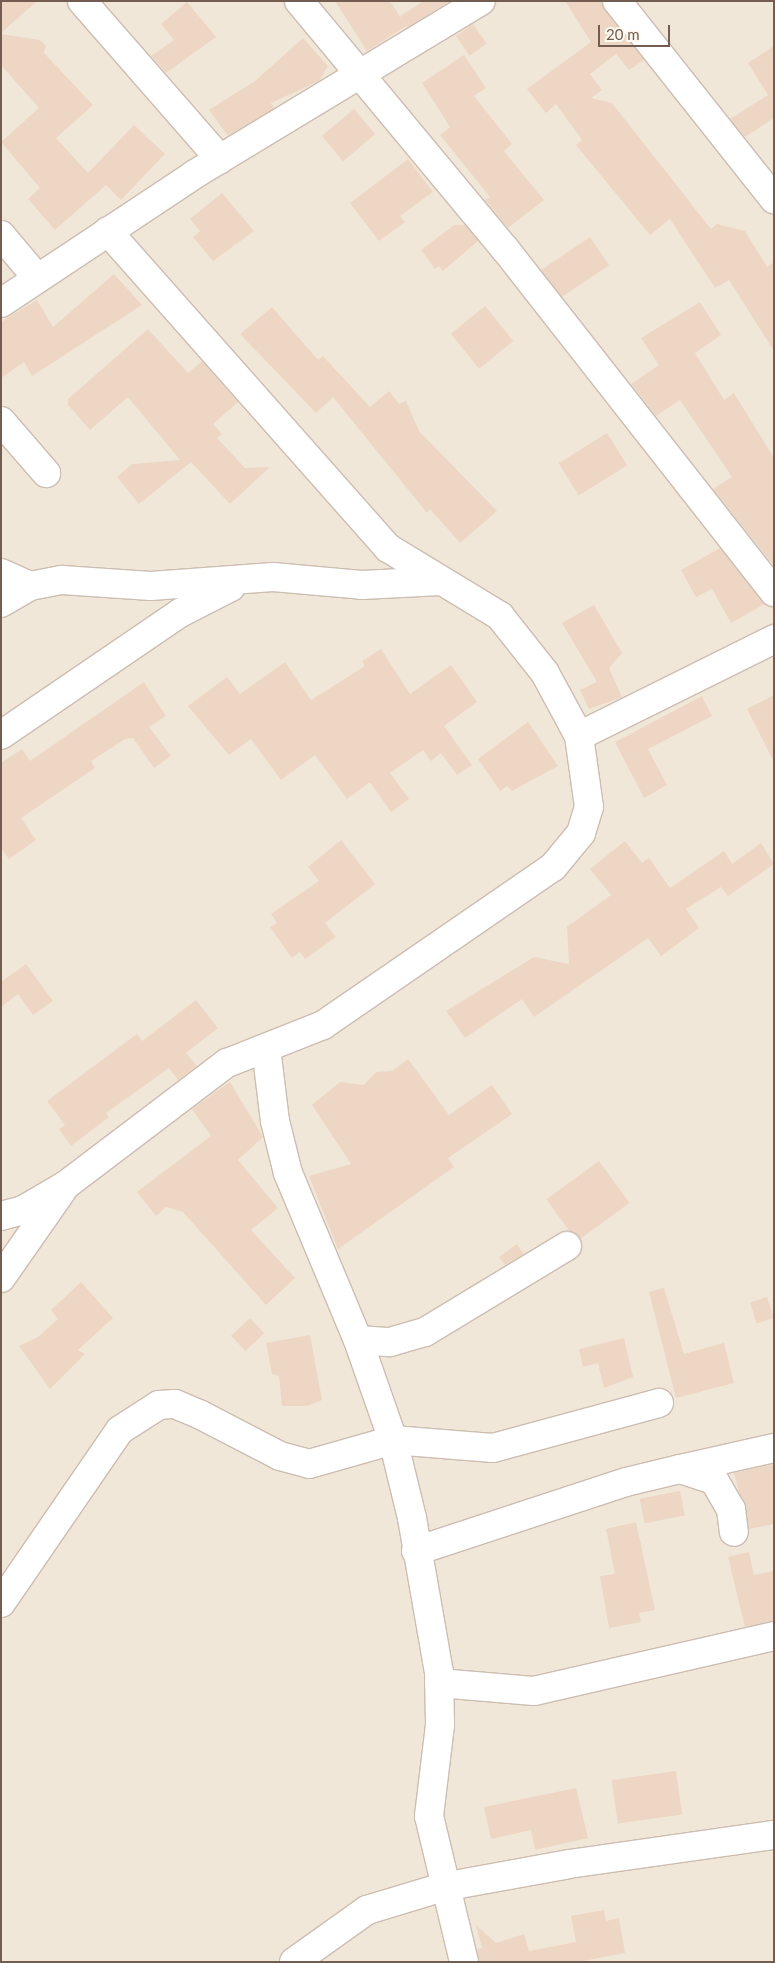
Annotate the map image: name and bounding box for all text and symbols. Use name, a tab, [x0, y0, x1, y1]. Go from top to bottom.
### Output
scale bar	[600, 15, 672, 47]
text: 20 m	[606, 25, 640, 43]

